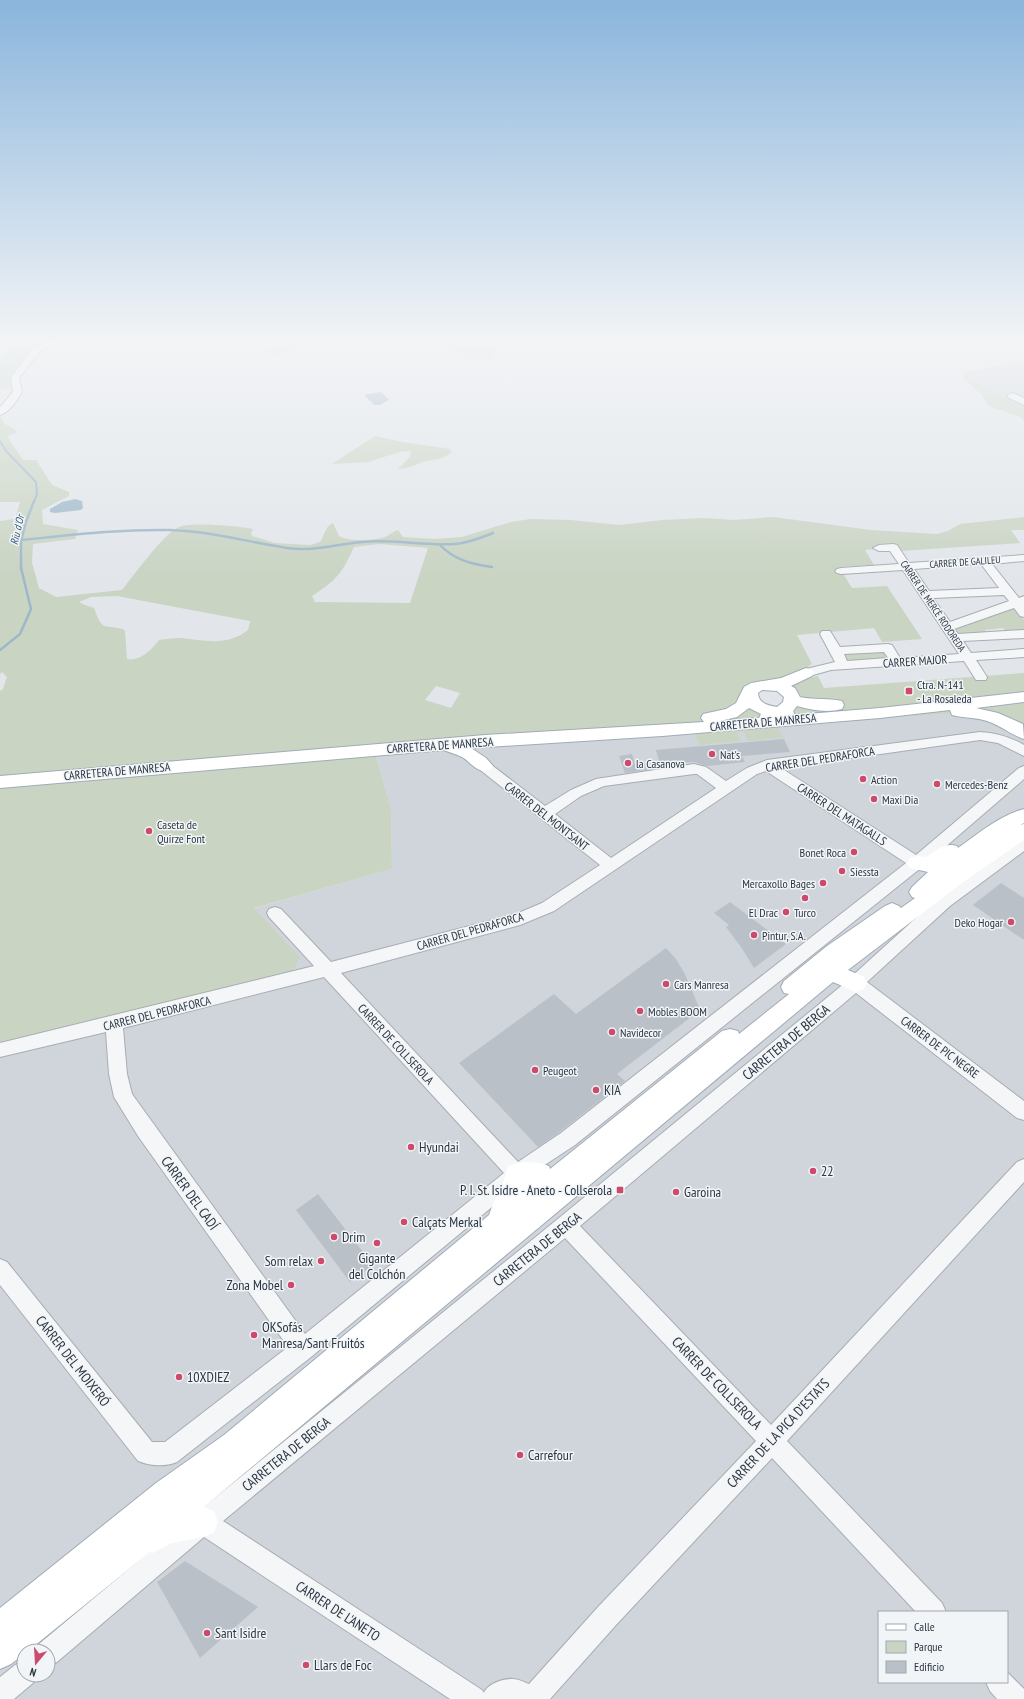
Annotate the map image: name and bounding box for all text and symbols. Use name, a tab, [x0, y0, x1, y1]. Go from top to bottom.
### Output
water label: Riu d'Or	[7, 512, 28, 546]
street label: CARRER DE GALILEU	[929, 553, 1001, 571]
street label: CARRER DE MERCÈ RODOREDA	[898, 558, 969, 654]
street label: CARRER MAJOR	[882, 651, 948, 671]
place label: Ctra. N-141 - La Rosaleda	[917, 677, 972, 706]
marker: Ctra. N-141 - La Rosaleda	[904, 686, 914, 696]
street label: CARRETERA DE MANRESA	[709, 710, 817, 734]
street label: CARRETERA DE MANRESA	[386, 734, 494, 756]
street label: CARRER DEL PEDRAFORCA	[764, 743, 876, 775]
place label: Nat's	[720, 747, 740, 762]
marker: Nat's	[707, 749, 717, 759]
place label: la Casanova	[636, 756, 685, 771]
marker: la Casanova	[623, 758, 633, 768]
street label: CARRETERA DE MANRESA	[63, 759, 171, 783]
place label: Action	[871, 772, 897, 787]
marker: Action	[858, 774, 868, 784]
place label: Mercedes-Benz	[945, 777, 1008, 792]
street label: CARRER DEL MONTSANT	[502, 778, 593, 854]
street label: CARRER DEL MATAGALLS	[794, 779, 890, 849]
marker: Mercedes-Benz	[932, 779, 942, 789]
place label: Maxi Dia	[882, 792, 918, 807]
marker: Maxi Dia	[869, 794, 879, 804]
place label: Caseta de Quirze Font	[157, 817, 206, 846]
marker: Caseta de Quirze Font	[144, 826, 154, 836]
place label: Bonet Roca	[800, 845, 846, 860]
marker: Bonet Roca	[849, 847, 859, 857]
place label: Siessta	[850, 864, 879, 879]
marker: Siessta	[837, 866, 847, 876]
place label: Mercaxollo Bages	[742, 876, 815, 891]
marker: Mercaxollo Bages	[818, 878, 828, 888]
marker: Turco	[800, 893, 810, 903]
place label: El Drac	[749, 905, 779, 920]
place label: Turco	[794, 905, 816, 920]
marker: El Drac	[781, 907, 791, 917]
street label: CARRER DEL PEDRAFORCA	[415, 909, 525, 953]
place label: Deko Hogar	[955, 915, 1004, 930]
marker: Deko Hogar	[1006, 917, 1016, 927]
place label: Pintur, S.A.	[762, 928, 806, 943]
marker: Pintur, S.A.	[749, 930, 759, 940]
place label: Cars Manresa	[674, 977, 729, 992]
marker: Cars Manresa	[661, 979, 671, 989]
street label: CARRER DEL PEDRAFORCA	[102, 992, 213, 1034]
street label: CARRETERA DE BERGA	[739, 1000, 834, 1084]
street label: CARRER DE COLLSEROLA	[355, 1001, 437, 1088]
place label: Mobles BOOM	[648, 1004, 707, 1019]
marker: Mobles BOOM	[635, 1006, 645, 1016]
street label: CARRER DE PIC NEGRE	[898, 1013, 982, 1081]
place label: Navidecor	[620, 1025, 662, 1040]
marker: Navidecor	[607, 1027, 617, 1037]
place label: Peugeot	[543, 1063, 577, 1078]
marker: Peugeot	[530, 1065, 540, 1075]
place label: KIA	[604, 1081, 621, 1099]
marker: KIA	[591, 1085, 601, 1095]
place label: Hyundai	[419, 1138, 459, 1156]
marker: Hyundai	[406, 1142, 416, 1152]
street label: CARRER DEL CADÍ	[157, 1153, 223, 1234]
place label: 22	[821, 1162, 834, 1180]
marker: 22	[808, 1166, 818, 1176]
place label: P. I. St. Isidre - Aneto - Collserola	[460, 1181, 612, 1199]
place label: Garoina	[684, 1183, 721, 1201]
marker: P. I. St. Isidre - Aneto - Collserola	[615, 1185, 625, 1195]
marker: Garoina	[671, 1187, 681, 1197]
street label: CARRETERA DE BERGA	[489, 1208, 585, 1290]
place label: Calçats Merkal	[412, 1213, 483, 1231]
marker: Calçats Merkal	[399, 1217, 409, 1227]
place label: Drim	[342, 1228, 365, 1246]
marker: Drim	[329, 1232, 339, 1242]
marker: Gigante del Colchón	[372, 1238, 382, 1248]
place label: Gigante del Colchón	[349, 1249, 405, 1283]
place label: Som relax	[265, 1252, 313, 1270]
marker: Som relax	[316, 1256, 326, 1266]
place label: Zona Mobel	[227, 1276, 284, 1294]
marker: Zona Mobel	[286, 1280, 296, 1290]
street label: CARRER DEL MOIXERÓ	[32, 1312, 114, 1410]
place label: OKSofás Manresa/Sant Fruitós	[262, 1318, 365, 1352]
marker: OKSofás Manresa/Sant Fruitós	[249, 1330, 259, 1340]
street label: CARRER DE COLLSEROLA	[668, 1333, 766, 1433]
place label: 10XDIEZ	[187, 1368, 229, 1386]
marker: 10XDIEZ	[174, 1372, 184, 1382]
street label: CARRER DE LA PICA D'ESTATS	[723, 1375, 833, 1491]
street label: CARRETERA DE BERGA	[238, 1413, 334, 1495]
place label: Carrefour	[528, 1446, 573, 1464]
marker: Carrefour	[515, 1450, 525, 1460]
street label: CARRER DE L'ANETO	[292, 1577, 384, 1645]
legend	[878, 1611, 1008, 1683]
text: Calle	[914, 1619, 935, 1634]
place label: Sant Isidre	[215, 1624, 266, 1642]
marker: Sant Isidre	[202, 1628, 212, 1638]
text: Parque	[914, 1639, 943, 1654]
north arrow	[16, 1643, 56, 1683]
place label: Llars de Foc	[314, 1656, 372, 1674]
text: Edificio	[914, 1659, 944, 1674]
marker: Llars de Foc	[301, 1660, 311, 1670]
text: N	[28, 1665, 38, 1680]

